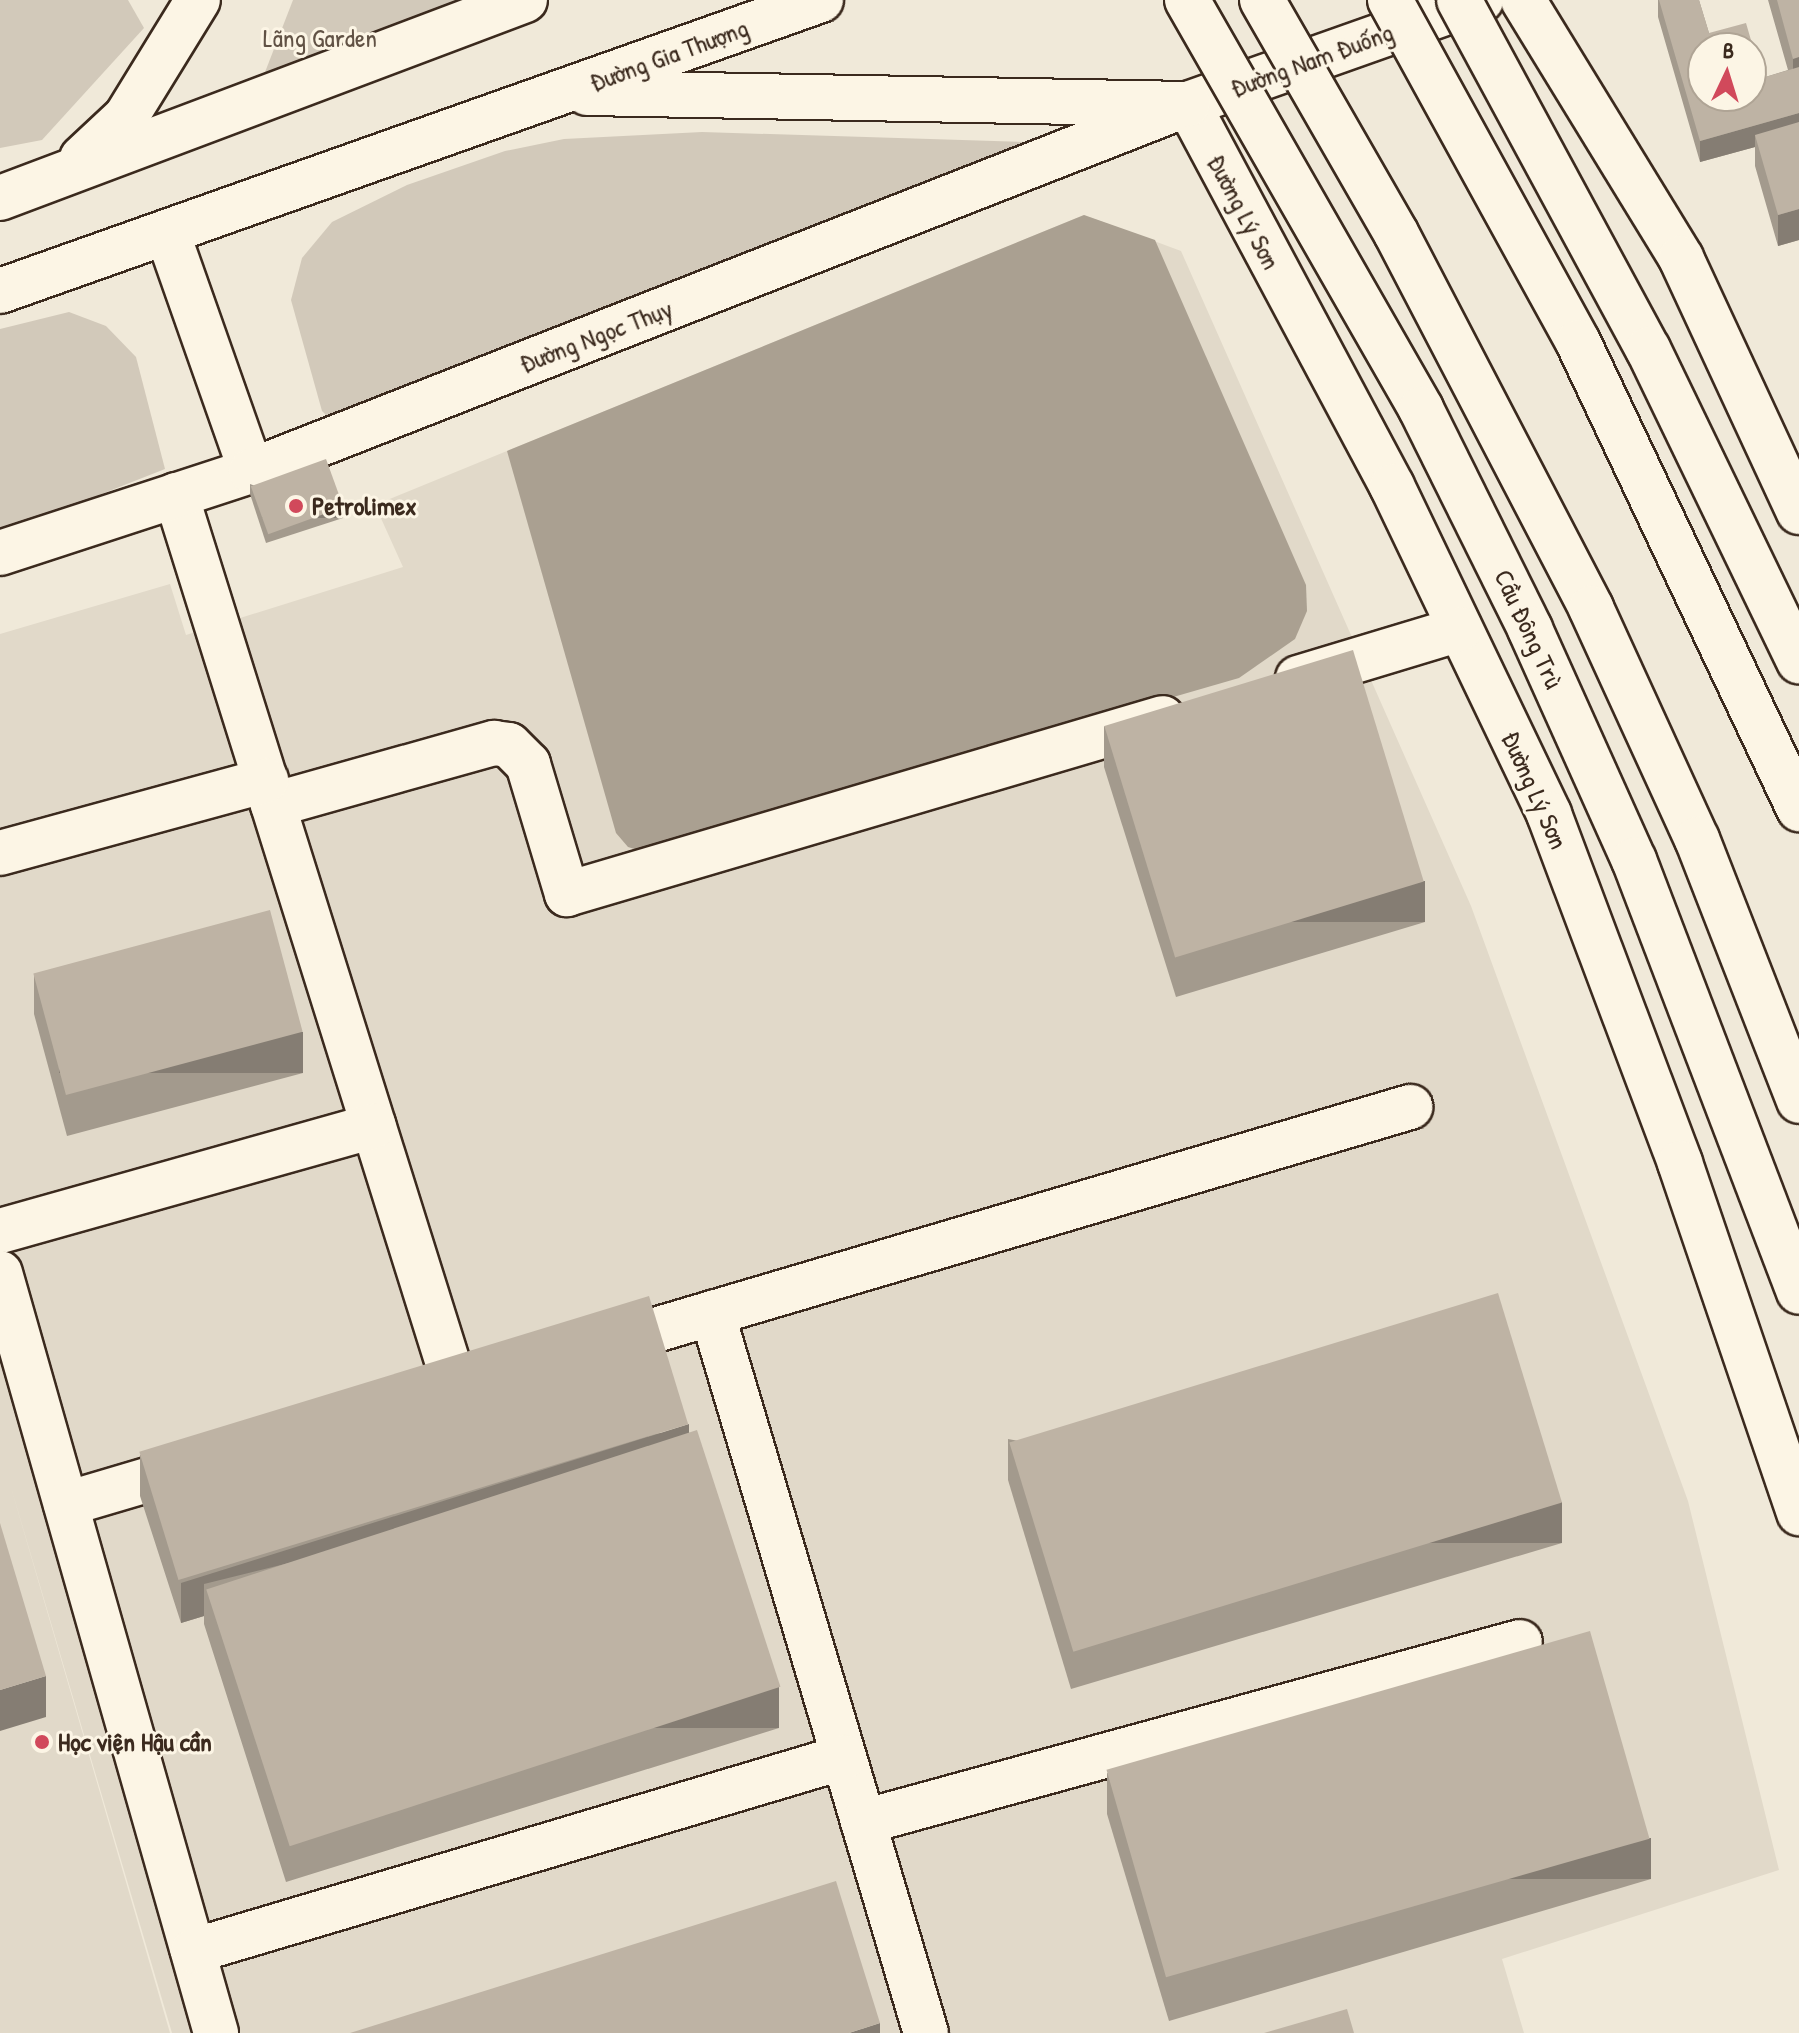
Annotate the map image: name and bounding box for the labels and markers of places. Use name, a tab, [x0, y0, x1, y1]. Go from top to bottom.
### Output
place label: Petrolimex	[312, 490, 417, 522]
marker: Petrolimex	[287, 497, 305, 515]
place label: Học viện Hậu cần	[58, 1726, 212, 1758]
marker: Học viện Hậu cần	[33, 1733, 51, 1751]

